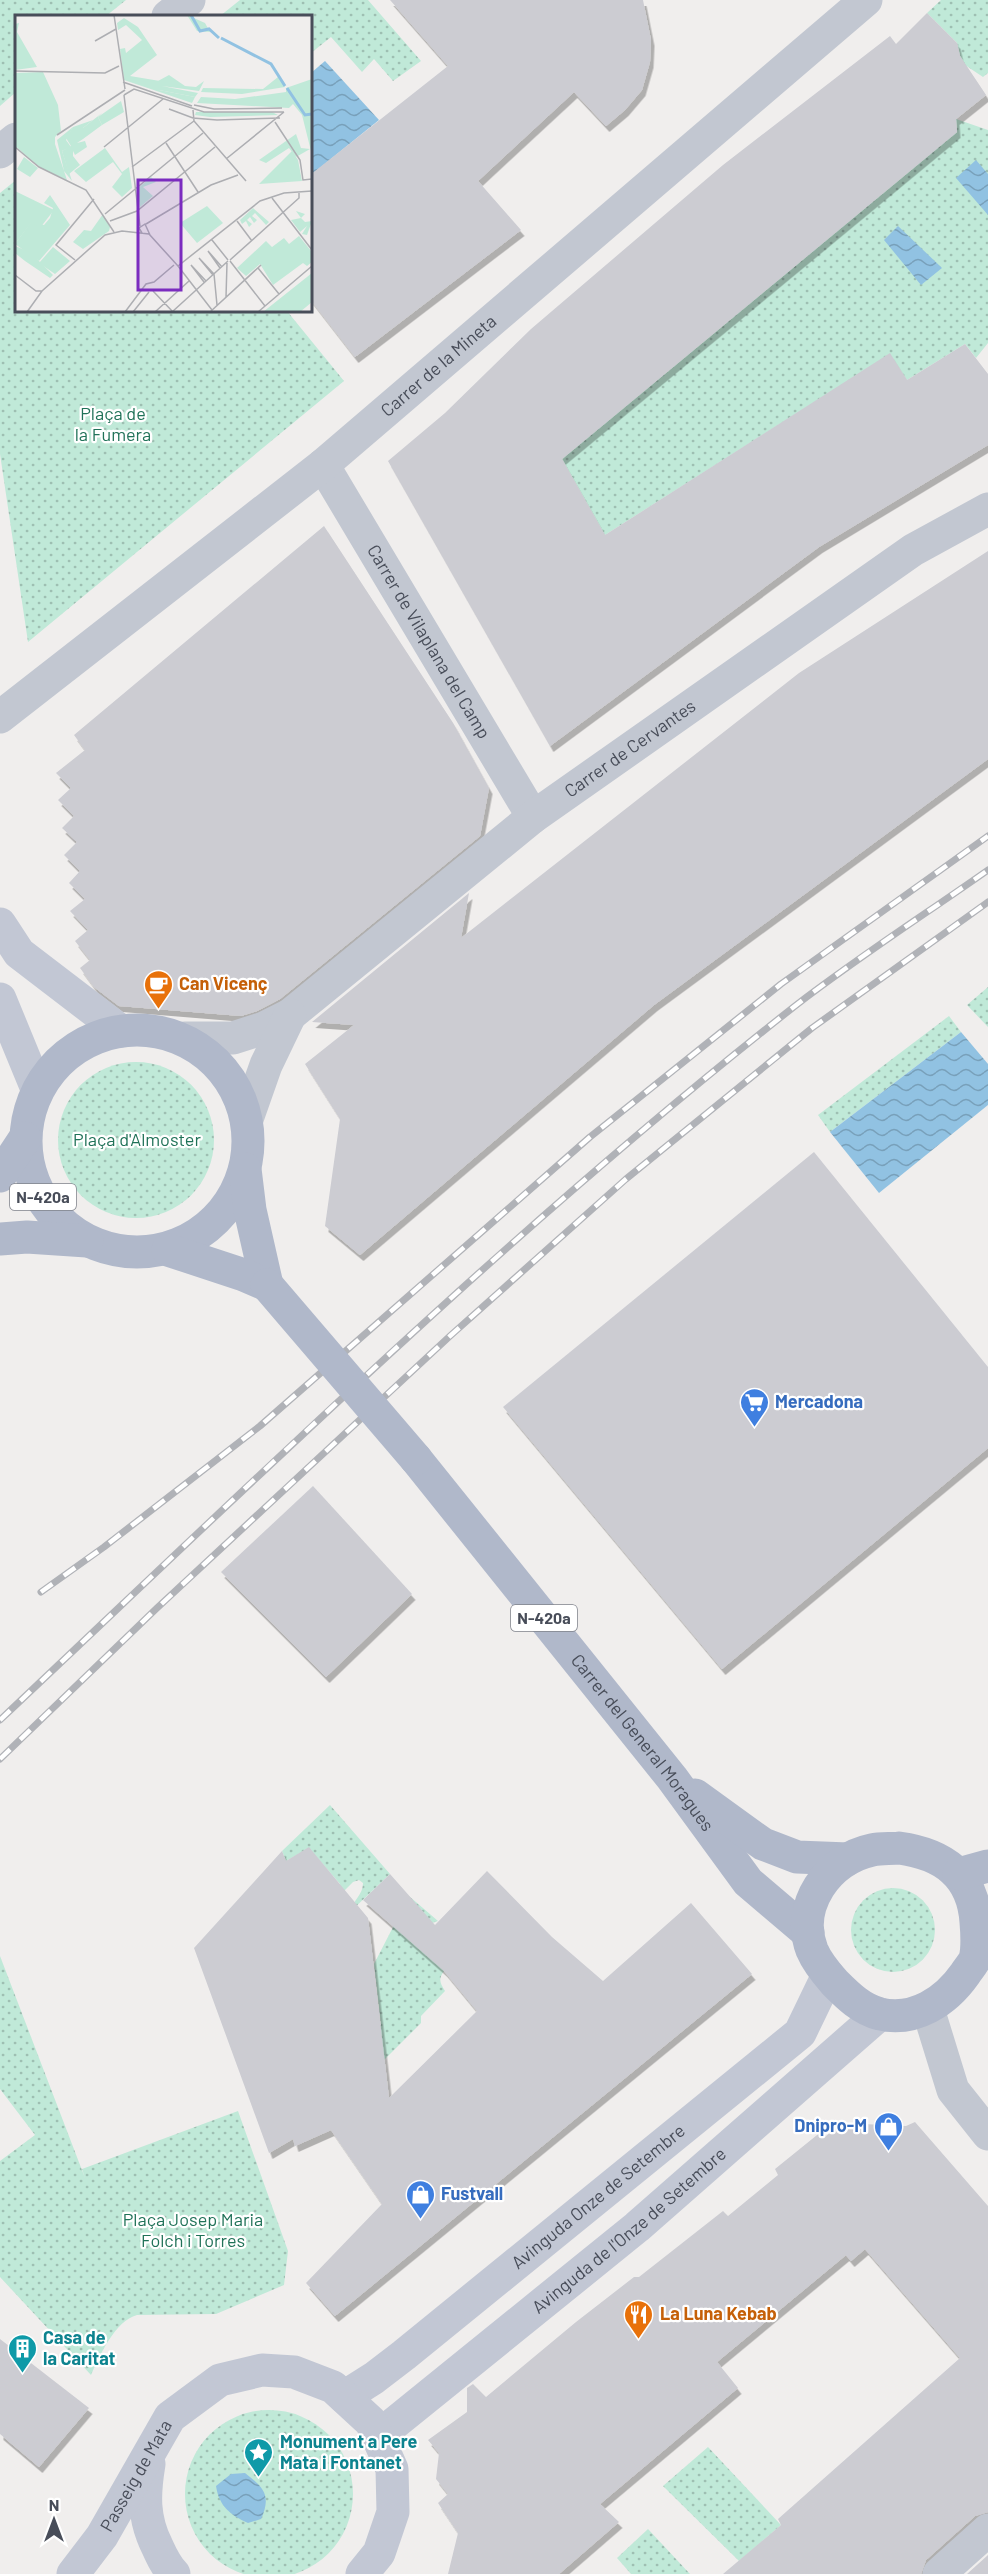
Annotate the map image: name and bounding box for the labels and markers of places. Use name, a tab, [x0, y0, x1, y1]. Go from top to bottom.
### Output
cafe icon: Can Vicenç	[142, 968, 174, 1010]
place label: Can Vicenç	[179, 972, 268, 994]
supermarket icon: Mercadona	[738, 1386, 770, 1428]
place label: Mercadona	[775, 1390, 863, 1412]
shop icon: Dnipro-M	[872, 2110, 904, 2152]
place label: Dnipro-M	[794, 2114, 867, 2136]
shop icon: Fustvall	[404, 2178, 436, 2220]
place label: Fustvall	[441, 2182, 503, 2204]
restaurant icon: La Luna Kebab	[623, 2298, 655, 2340]
place label: La Luna Kebab	[660, 2302, 777, 2324]
place label: Casa de la Caritat	[43, 2326, 116, 2369]
building icon: Casa de la Caritat	[6, 2332, 38, 2374]
place label: Monument a Pere Mata i Fontanet	[280, 2430, 417, 2473]
place icon: Monument a Pere Mata i Fontanet	[243, 2436, 275, 2478]

